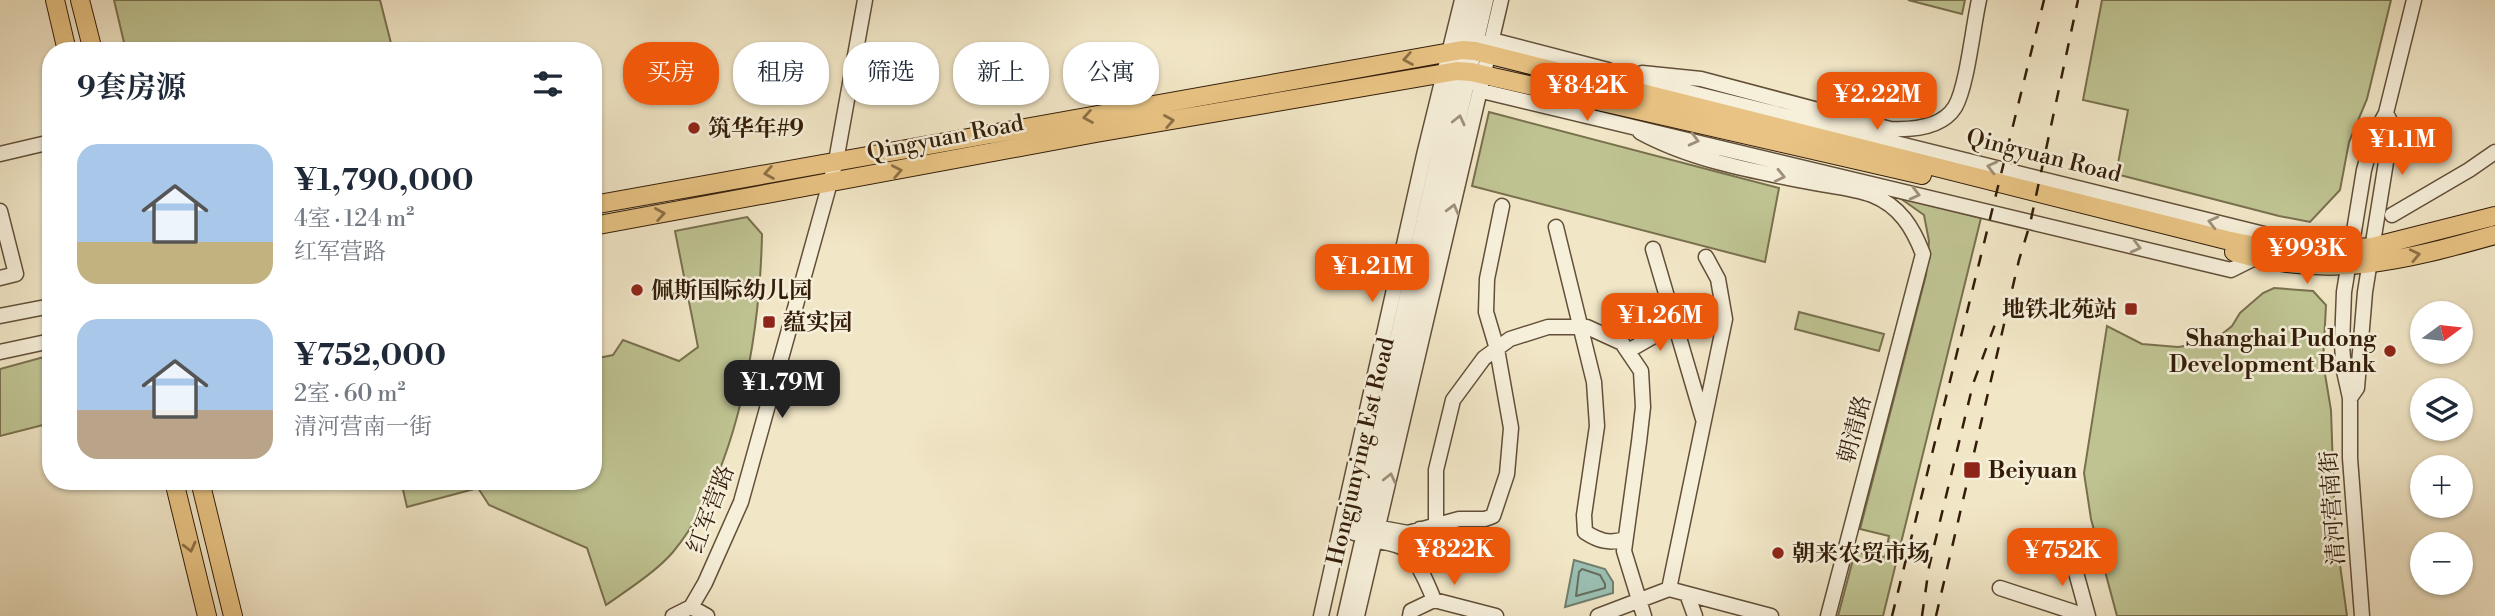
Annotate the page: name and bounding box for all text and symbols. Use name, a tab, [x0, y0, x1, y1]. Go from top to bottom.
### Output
chip: 买房	[623, 42, 719, 105]
chip: 租房	[733, 42, 829, 105]
chip: 筛选	[843, 42, 939, 105]
chip: 新上	[953, 42, 1049, 105]
chip: 公寓	[1063, 42, 1159, 105]
one-way arrow	[1402, 51, 1414, 66]
pin: ¥842K	[1538, 64, 1636, 123]
icon: filters	[529, 65, 567, 103]
text: 9套房源	[77, 69, 186, 107]
text: ¥842K	[1546, 72, 1628, 100]
pin: ¥2.22M	[1820, 72, 1934, 132]
text: ¥2.22M	[1833, 81, 1921, 109]
street label: Qingyuan Road	[865, 109, 1026, 167]
one-way arrow	[1082, 109, 1094, 124]
one-way arrow	[1163, 114, 1175, 129]
one-way arrow	[1451, 114, 1466, 126]
place label: 筑华年#9	[708, 115, 804, 143]
pin: ¥1.1M	[2353, 118, 2451, 177]
marker: 筑华年#9	[686, 120, 702, 136]
street label: Qingyuan Road	[1963, 123, 2124, 189]
text: ¥1.1M	[2368, 126, 2436, 154]
one-way arrow	[1688, 132, 1700, 146]
one-way arrow	[1986, 161, 1998, 175]
text: ¥1,790,000	[294, 162, 474, 200]
one-way arrow	[891, 164, 903, 179]
one-way arrow	[763, 165, 775, 180]
one-way arrow	[1774, 167, 1786, 182]
icon: home	[133, 172, 217, 256]
one-way arrow	[1909, 185, 1921, 200]
one-way arrow	[1445, 203, 1459, 215]
text: 4室 · 124 m²	[294, 205, 414, 233]
one-way arrow	[654, 207, 666, 222]
one-way arrow	[2207, 216, 2219, 230]
pin: ¥993K	[2258, 226, 2356, 286]
text: ¥993K	[2267, 235, 2347, 263]
text: 红军营路	[294, 238, 386, 266]
one-way arrow	[2130, 239, 2142, 253]
pin: ¥1.21M	[1315, 244, 1429, 304]
one-way arrow	[2409, 249, 2421, 263]
text: ¥1.21M	[1331, 253, 1413, 281]
place label: 佩斯国际幼儿园	[651, 277, 812, 305]
marker: 佩斯国际幼儿园	[629, 282, 645, 298]
pin: ¥1.26M	[1603, 294, 1717, 353]
place label: 地铁北苑站	[2002, 296, 2117, 324]
marker: 地铁北苑站	[2123, 301, 2139, 317]
north arrow	[2410, 301, 2473, 364]
map controls	[2410, 301, 2473, 595]
text: ¥1.26M	[1617, 302, 1703, 330]
place label: 蕴实园	[783, 309, 852, 337]
marker: 蕴实园	[761, 314, 777, 330]
place label: Shanghai Pudong Development Bank	[2169, 325, 2377, 379]
street label: Hongjunying Est Road	[1321, 335, 1401, 568]
text: ¥752,000	[294, 337, 446, 375]
marker: Shanghai Pudong Development Bank	[2382, 343, 2398, 359]
icon: home	[133, 347, 217, 431]
pin: ¥1.79M	[725, 360, 839, 420]
text: ¥1.79M	[740, 369, 824, 397]
button: layers	[2410, 378, 2473, 441]
text: 2室 · 60 m²	[294, 380, 406, 408]
street label: 朝清路	[1833, 392, 1877, 466]
text: 清河营南一街	[294, 413, 432, 441]
street label: 清河营南街	[2315, 450, 2351, 566]
button: +	[2410, 455, 2473, 518]
place label: Beiyuan	[1988, 457, 2077, 485]
marker: Beiyuan	[1962, 460, 1982, 480]
street label: 红军营路	[681, 461, 740, 557]
one-way arrow	[1381, 472, 1396, 484]
pin: ¥822K	[1405, 528, 1503, 587]
pin: ¥752K	[2013, 528, 2111, 588]
button: −	[2410, 532, 2473, 595]
text: ¥822K	[1414, 536, 1494, 564]
text: ¥752K	[2023, 537, 2101, 565]
place label: 朝来农贸市场	[1792, 540, 1930, 568]
one-way arrow	[182, 541, 196, 553]
marker: 朝来农贸市场	[1770, 545, 1786, 561]

